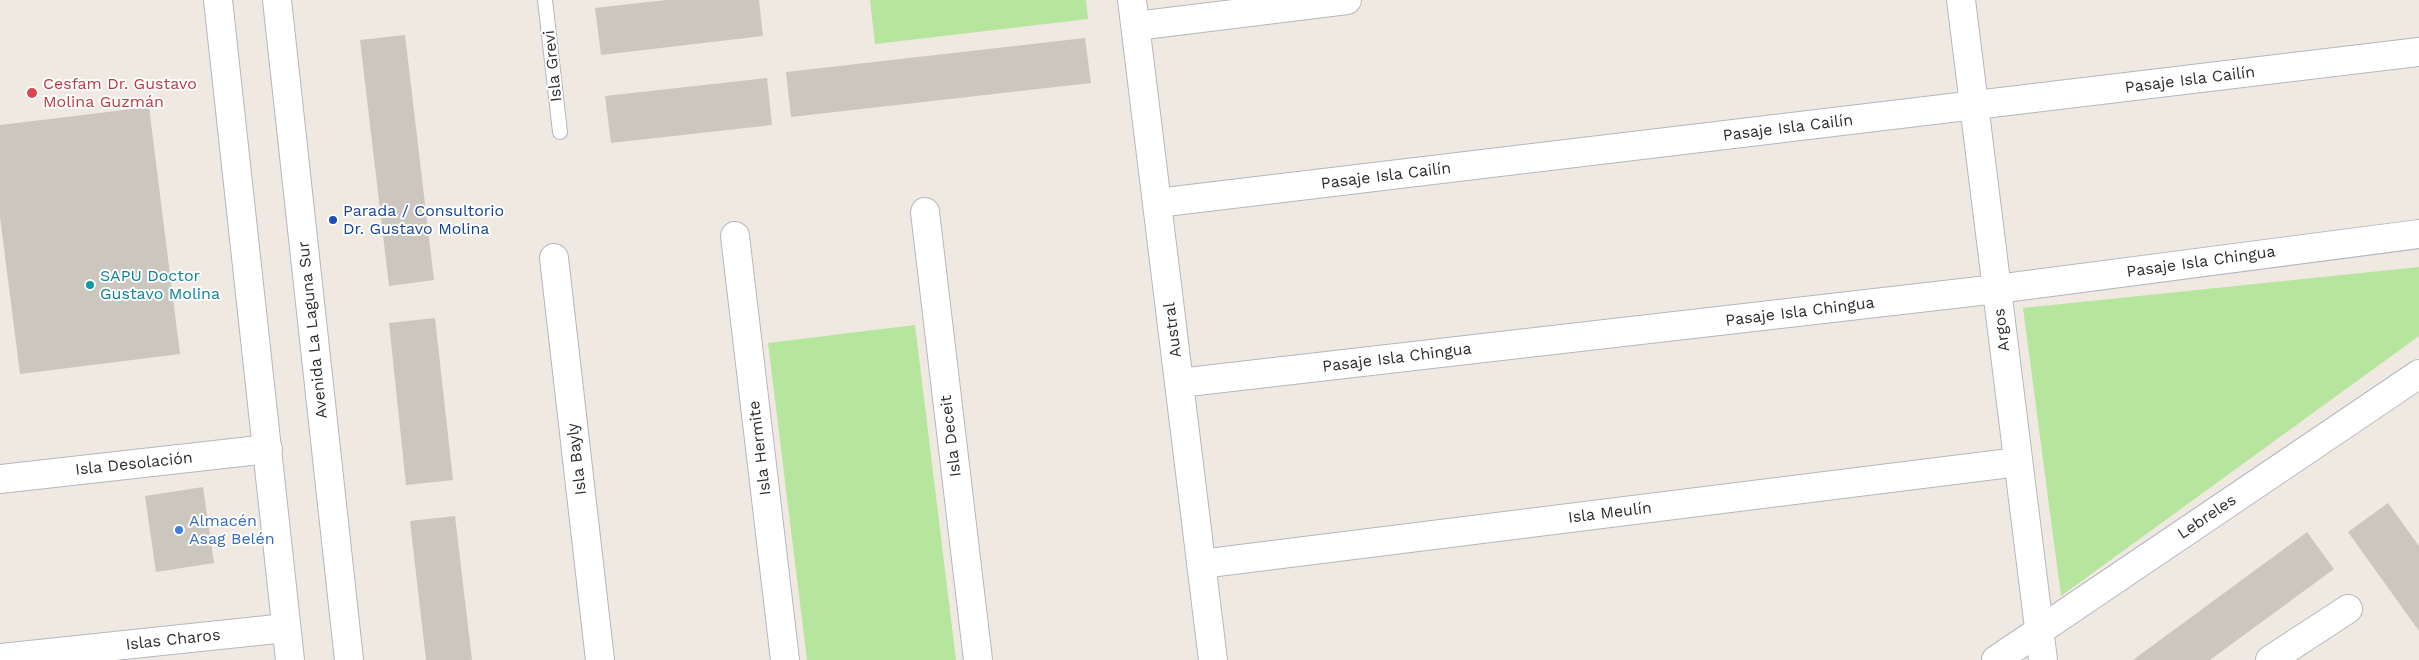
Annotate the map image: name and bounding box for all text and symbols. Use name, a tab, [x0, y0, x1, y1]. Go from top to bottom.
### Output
street label: Isla Grevi	[540, 29, 566, 103]
street label: Pasaje Isla Cailín	[2124, 62, 2256, 98]
place label: Cesfam Dr. Gustavo Molina Guzmán	[43, 74, 197, 112]
marker: Cesfam Dr. Gustavo Molina Guzmán	[25, 86, 39, 100]
street label: Pasaje Isla Cailín	[1722, 110, 1854, 146]
street label: Pasaje Isla Cailín	[1320, 158, 1452, 194]
place label: Parada / Consultorio Dr. Gustavo Molina	[343, 201, 504, 239]
marker: Parada / Consultorio Dr. Gustavo Molina	[327, 214, 339, 226]
street label: Avenida La Laguna Sur	[294, 240, 332, 420]
street label: Pasaje Isla Chingua	[2125, 242, 2277, 282]
place label: SAPU Doctor Gustavo Molina	[100, 266, 220, 304]
marker: SAPU Doctor Gustavo Molina	[84, 279, 96, 291]
street label: Pasaje Isla Chingua	[1724, 293, 1876, 331]
street label: Austral	[1160, 301, 1186, 359]
street label: Argos	[1990, 307, 2014, 353]
street label: Pasaje Isla Chingua	[1321, 339, 1473, 377]
street label: Isla Deceit	[936, 394, 966, 478]
street label: Isla Hermite	[745, 400, 775, 496]
street label: Isla Bayly	[563, 422, 591, 496]
street label: Isla Desolación	[74, 448, 194, 480]
street label: Lebreles	[2174, 490, 2240, 544]
street label: Isla Meulín	[1567, 498, 1653, 528]
place label: Almacén Asag Belén	[189, 511, 275, 549]
marker: Almacén Asag Belén	[173, 524, 185, 536]
street label: Islas Charos	[125, 625, 221, 655]

